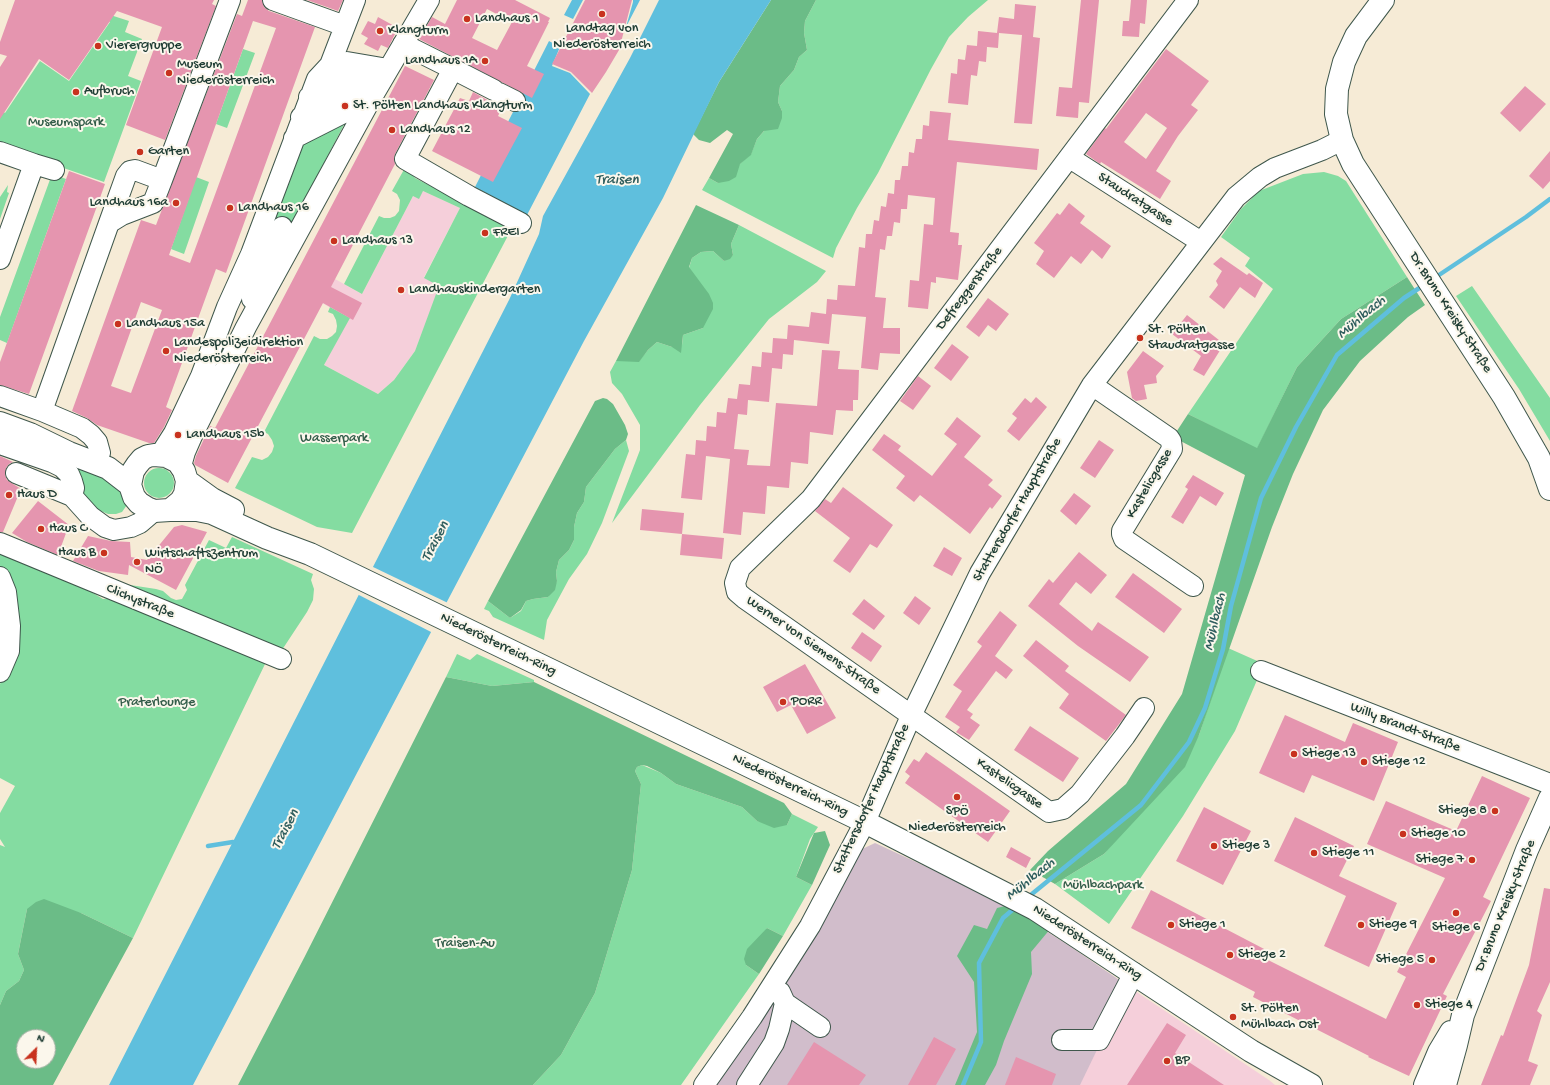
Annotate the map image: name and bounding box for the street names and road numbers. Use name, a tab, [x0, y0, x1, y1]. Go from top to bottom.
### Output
street label: Staudratgasse	[1094, 169, 1176, 231]
street label: Defreggerstraße	[933, 244, 1007, 334]
street label: Dr.Bruno Kreisky-Straße	[1405, 249, 1495, 377]
street label: Stattersdorfer Hauptstraße	[970, 435, 1066, 585]
street label: Kastelicgasse	[1123, 446, 1177, 522]
street label: Clichystraße	[103, 581, 177, 623]
street label: Werner von Siemens-Straße	[742, 593, 884, 699]
street label: Niederösterreich-Ring	[437, 610, 559, 680]
street label: Willy Brandt-Straße	[1347, 699, 1463, 757]
street label: Stattersdorfer Hauptstraße	[830, 721, 914, 877]
street label: Niederösterreich-Ring	[729, 751, 851, 821]
street label: Kastelicgasse	[972, 755, 1046, 813]
street label: Dr.Bruno Kreisky-Straße	[1472, 838, 1540, 974]
street label: Niederösterreich-Ring	[1029, 901, 1145, 985]

